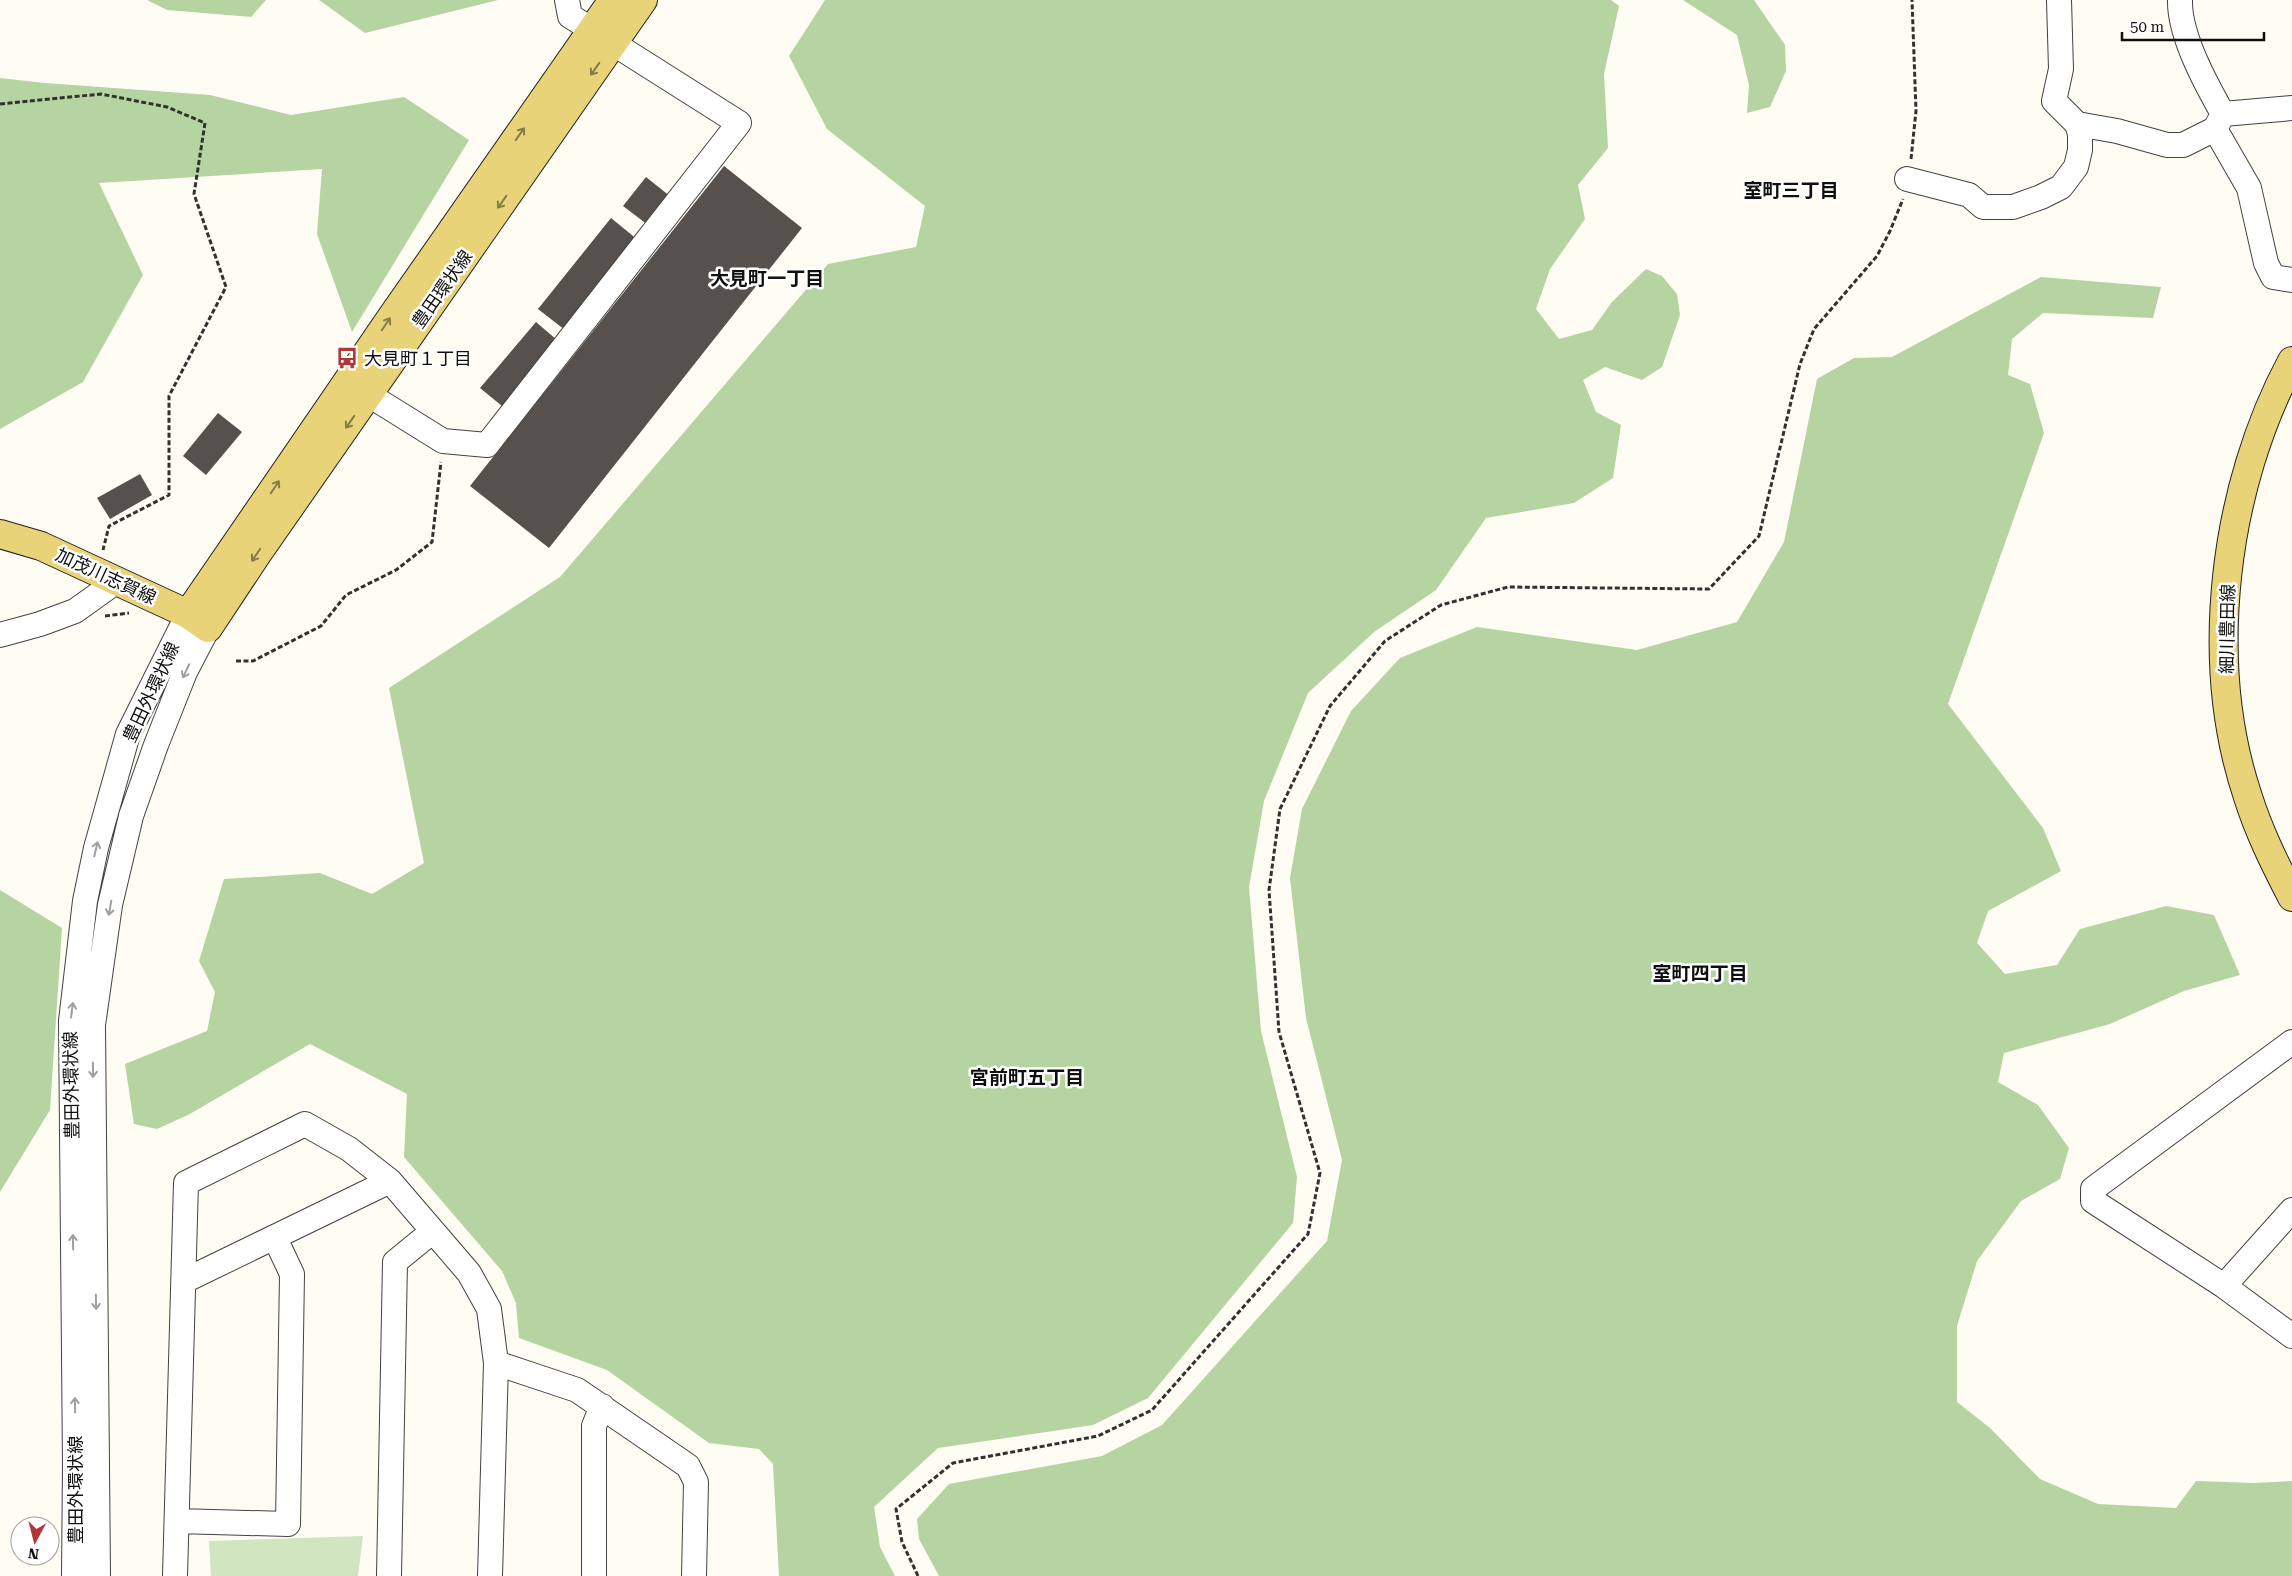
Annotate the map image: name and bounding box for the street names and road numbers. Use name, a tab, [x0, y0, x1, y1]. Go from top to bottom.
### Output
street label: 豊田環状線	[408, 246, 476, 332]
street label: 加茂川志賀線	[53, 544, 159, 608]
street label: 細川豊田線	[2216, 584, 2238, 674]
street label: 豊田外環状線	[119, 639, 183, 745]
street label: 豊田外環状線	[60, 1031, 82, 1139]
street label: 豊田外環状線	[65, 1436, 86, 1544]

